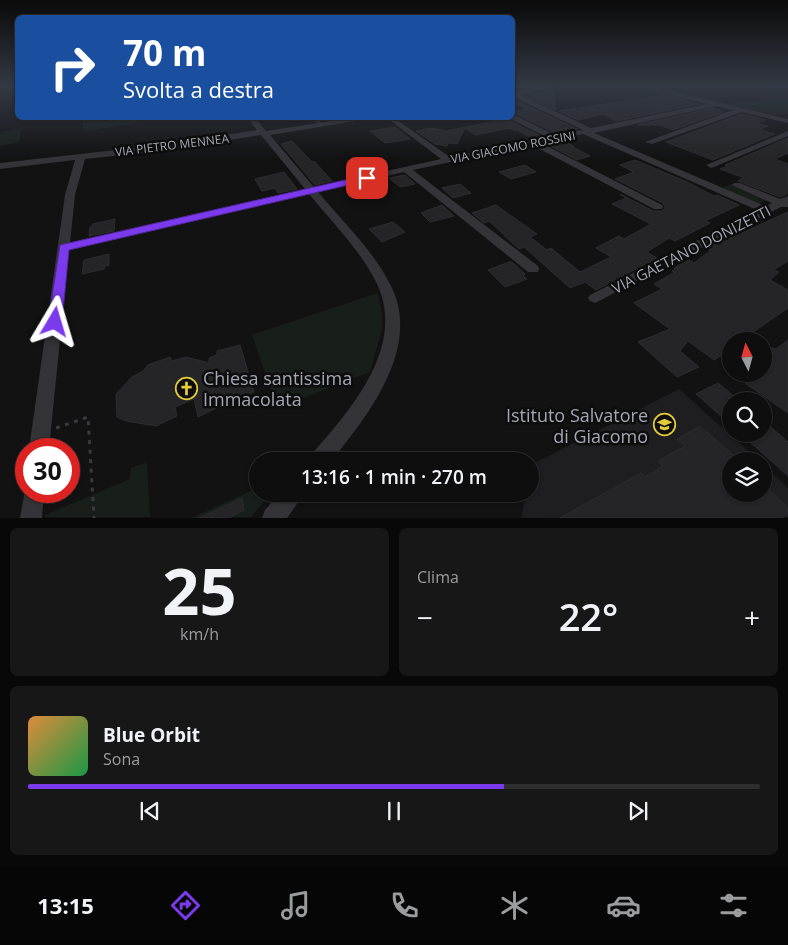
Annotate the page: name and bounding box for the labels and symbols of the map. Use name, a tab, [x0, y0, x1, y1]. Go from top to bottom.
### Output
street label: VIA GIACOMO ROSSINI	[449, 127, 577, 167]
street label: VIA PIETRO MENNEA	[114, 130, 230, 160]
pin	[346, 157, 388, 199]
street label: VIA GAETANO DONIZETTI	[608, 200, 774, 298]
position arrow	[28, 295, 80, 347]
north arrow	[722, 332, 772, 382]
place label: Chiesa santissima Immacolata	[203, 366, 352, 411]
church icon: Chiesa santissima Immacolata	[175, 376, 199, 400]
place label: Istituto Salvatore di Giacomo	[506, 403, 648, 448]
school or university icon: Istituto Salvatore di Giacomo	[652, 413, 676, 437]
speed limit sign: 30	[15, 438, 80, 503]

